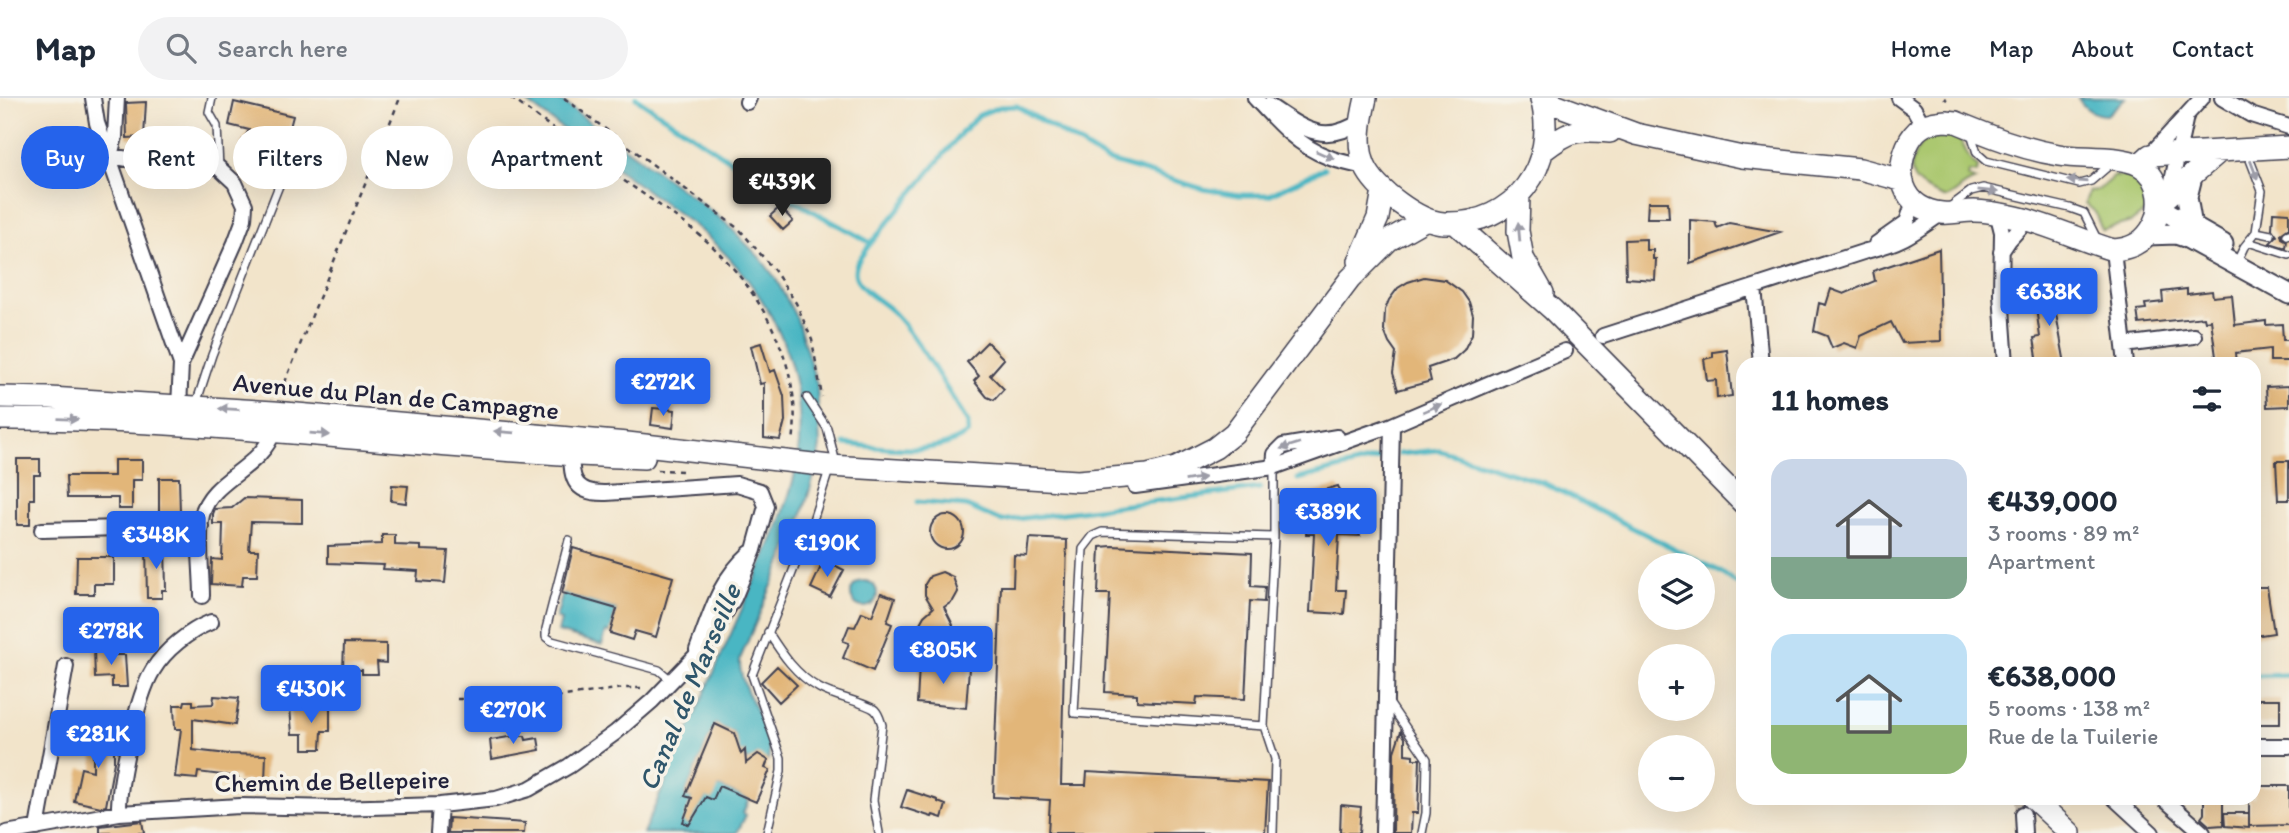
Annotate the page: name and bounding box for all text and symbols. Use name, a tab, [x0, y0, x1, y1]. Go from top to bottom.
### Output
search box	[138, 17, 628, 80]
text: Map	[35, 29, 96, 68]
icon: search	[162, 29, 200, 67]
text: Search here	[218, 32, 348, 64]
text: Home	[1891, 34, 1951, 63]
text: Map	[1989, 34, 2033, 63]
text: About	[2071, 34, 2134, 63]
text: Contact	[2172, 34, 2254, 63]
chip: Buy	[21, 126, 109, 189]
chip: Rent	[123, 126, 219, 189]
chip: Filters	[233, 126, 347, 189]
chip: New	[361, 126, 453, 189]
chip: Apartment	[467, 126, 627, 189]
one-way arrow	[1315, 149, 1336, 160]
pin: €439K	[733, 158, 831, 218]
one-way arrow	[2249, 160, 2260, 181]
text: €439K	[749, 167, 815, 195]
one-way arrow	[2066, 176, 2088, 187]
one-way arrow	[1977, 185, 1999, 196]
one-way arrow	[1514, 220, 1525, 242]
pin: €638K	[2000, 268, 2098, 328]
text: €638K	[2016, 277, 2082, 305]
pin: €272K	[614, 358, 712, 418]
street label: Avenue du Plan de Campagne	[232, 366, 560, 426]
text: €272K	[631, 367, 695, 395]
icon: filters	[2188, 380, 2226, 418]
text: 11 homes	[1771, 381, 1889, 418]
one-way arrow	[1422, 402, 1442, 414]
one-way arrow	[218, 404, 240, 415]
one-way arrow	[57, 414, 79, 425]
one-way arrow	[493, 426, 515, 437]
one-way arrow	[309, 429, 331, 440]
one-way arrow	[1279, 441, 1300, 451]
one-way arrow	[1184, 473, 1206, 484]
text: €439,000	[1988, 482, 2118, 519]
icon: home	[1827, 487, 1911, 571]
pin: €389K	[1279, 489, 1377, 548]
text: €389K	[1296, 497, 1361, 525]
pin: €348K	[107, 512, 205, 571]
pin: €190K	[778, 519, 876, 579]
text: 3 rooms · 89 m²	[1988, 519, 2139, 547]
text: €348K	[123, 520, 189, 548]
text: €190K	[795, 528, 859, 556]
text: Apartment	[1988, 547, 2095, 575]
map controls	[1638, 553, 1715, 812]
button: layers	[1638, 553, 1715, 630]
water label: Canal de Marseille	[630, 577, 749, 795]
pin: €278K	[62, 608, 160, 667]
text: €278K	[79, 616, 143, 644]
pin: €805K	[894, 626, 992, 686]
text: €805K	[910, 635, 976, 663]
button: +	[1638, 644, 1715, 721]
text: €638,000	[1988, 657, 2116, 694]
icon: home	[1827, 662, 1911, 746]
pin: €430K	[262, 666, 360, 725]
text: €430K	[277, 674, 345, 702]
pin: €270K	[464, 686, 562, 746]
text: 5 rooms · 138 m²	[1988, 694, 2150, 722]
text: €270K	[480, 695, 546, 723]
pin: €281K	[49, 710, 147, 770]
text: €281K	[66, 719, 130, 747]
text: Rue de la Tuilerie	[1988, 722, 2158, 750]
button: −	[1638, 735, 1715, 812]
street label: Chemin de Bellepeire	[214, 763, 450, 799]

